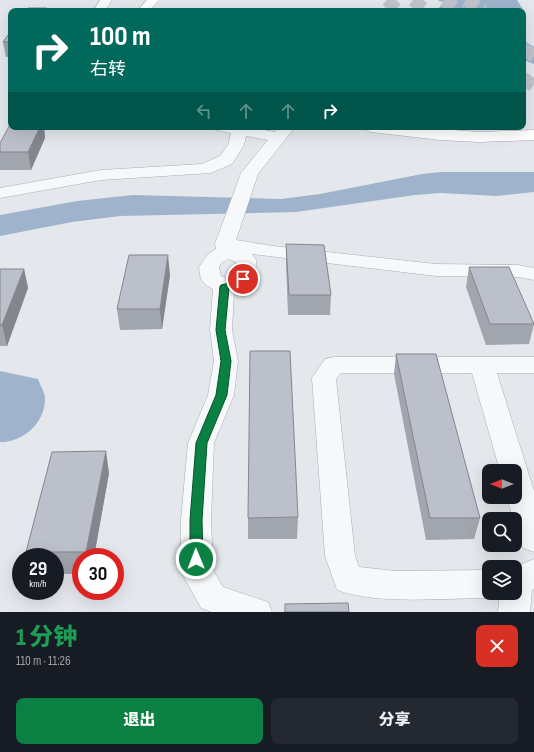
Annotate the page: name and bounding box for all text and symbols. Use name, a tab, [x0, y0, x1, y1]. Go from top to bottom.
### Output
text: 100 m	[90, 20, 151, 53]
icon: right	[24, 24, 76, 76]
text: 右转	[90, 59, 126, 80]
icon: left	[193, 100, 215, 122]
icon: ahead	[235, 100, 257, 122]
icon: ahead	[277, 100, 299, 122]
icon: right	[319, 100, 341, 122]
pin	[226, 262, 260, 296]
icon: arrive	[232, 268, 254, 290]
north arrow	[482, 464, 522, 504]
map controls	[482, 464, 522, 600]
button: search	[482, 512, 522, 552]
position arrow	[175, 538, 217, 580]
speed limit sign: 30	[72, 548, 124, 600]
text: 29	[29, 557, 47, 581]
button: layers	[482, 560, 522, 600]
text: km/h	[29, 578, 47, 590]
text: 1 分钟	[16, 623, 78, 652]
button: close	[476, 625, 518, 667]
text: 110 m · 11:26	[16, 653, 71, 669]
button: 退出	[16, 698, 263, 744]
button: 分享	[271, 698, 518, 744]

